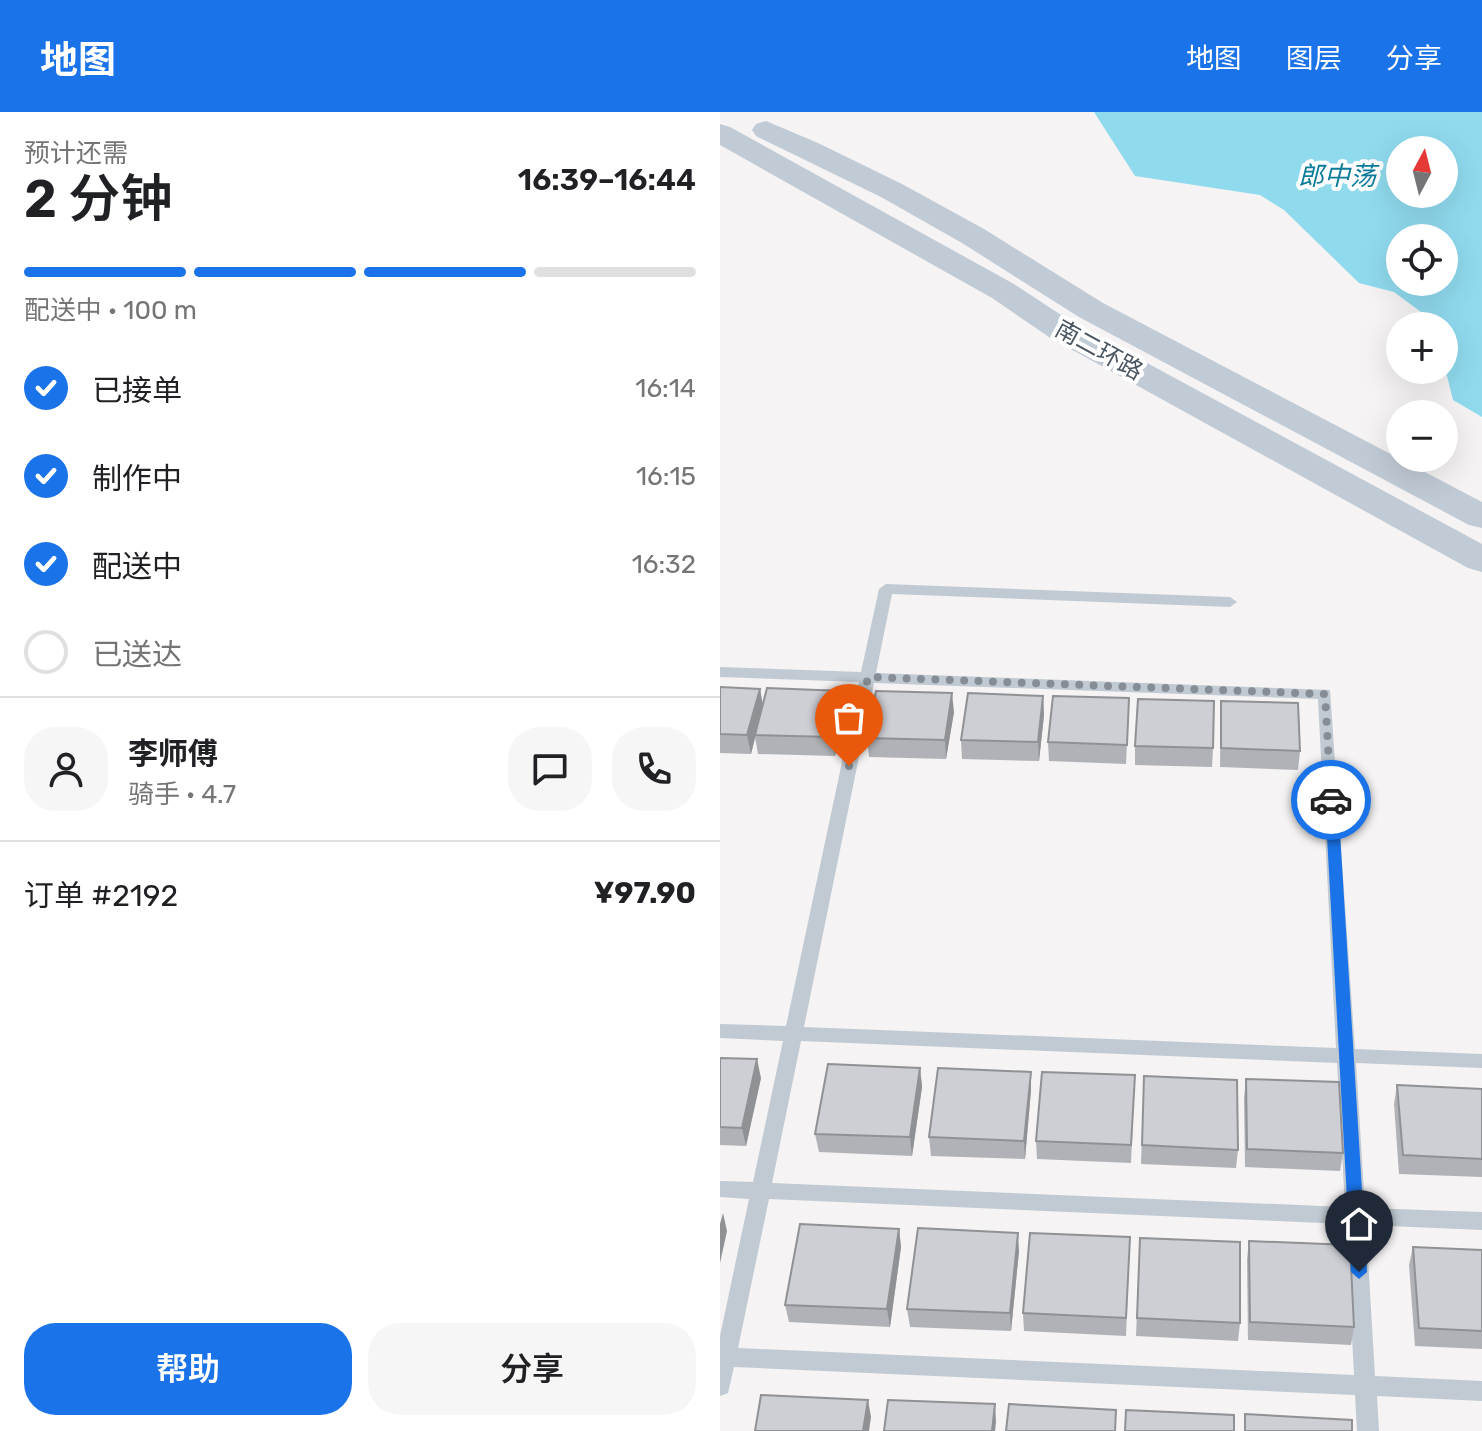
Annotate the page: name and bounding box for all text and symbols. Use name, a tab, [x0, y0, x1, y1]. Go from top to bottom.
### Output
text: 地图	[40, 37, 116, 83]
text: 地图	[1186, 42, 1242, 75]
text: 图层	[1286, 42, 1342, 75]
text: 分享	[1386, 42, 1442, 75]
north arrow	[1386, 136, 1458, 208]
map controls	[1386, 136, 1458, 472]
text: 预计还需	[24, 138, 128, 169]
water label: 郎中荡	[1298, 161, 1380, 192]
text: 16:39–16:44	[518, 162, 696, 198]
text: 2 分钟	[24, 168, 172, 230]
button: locate	[1386, 224, 1458, 296]
text: 配送中 · 100 m	[24, 295, 197, 326]
button: +	[1386, 312, 1458, 384]
street label: 南二环路	[1050, 314, 1148, 386]
icon: check	[24, 366, 68, 410]
text: 已接单	[92, 373, 182, 409]
text: 16:14	[635, 373, 696, 404]
button: −	[1386, 400, 1458, 472]
icon: check	[24, 454, 68, 498]
text: 制作中	[92, 461, 182, 497]
text: 16:15	[636, 461, 696, 492]
icon: check	[24, 542, 68, 586]
text: 配送中	[92, 549, 182, 585]
text: 16:32	[632, 549, 696, 580]
text: 已送达	[92, 637, 182, 673]
pin	[815, 684, 883, 766]
icon: bag	[827, 696, 871, 740]
button: person	[24, 727, 108, 811]
button: chat	[508, 727, 592, 811]
button: phone	[612, 727, 696, 811]
text: 李师傅	[128, 736, 218, 772]
courier	[1291, 760, 1371, 840]
icon: car	[1309, 778, 1353, 822]
text: 骑手 · 4.7	[128, 779, 236, 810]
text: ¥97.90	[594, 875, 696, 911]
text: 订单 #2192	[24, 878, 178, 914]
pin	[1325, 1190, 1393, 1272]
icon: home	[1337, 1202, 1381, 1246]
button: 帮助	[24, 1323, 352, 1415]
button: 分享	[368, 1323, 696, 1415]

